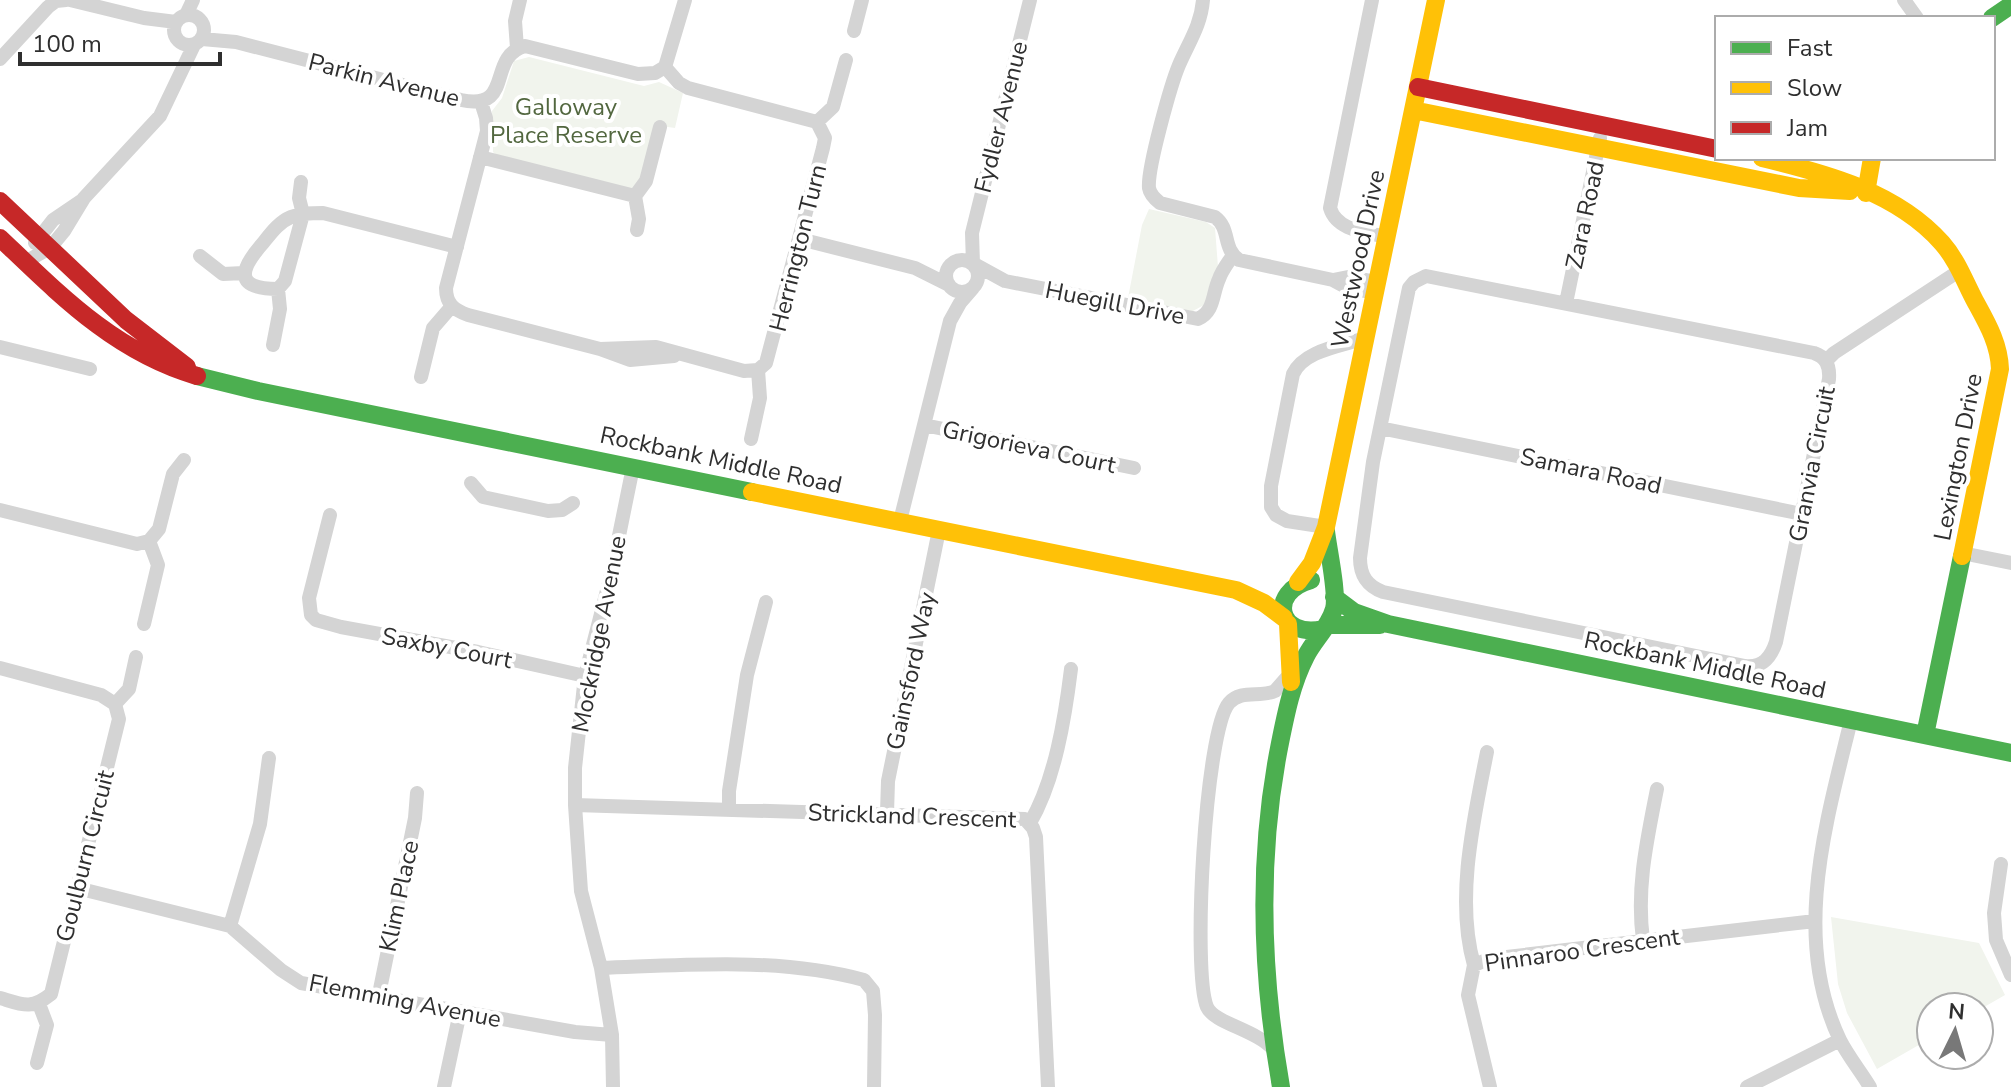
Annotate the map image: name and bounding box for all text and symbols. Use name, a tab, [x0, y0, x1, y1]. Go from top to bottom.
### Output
scale bar	[20, 16, 220, 66]
legend	[1715, 16, 1995, 160]
text: 100 m	[32, 28, 102, 60]
text: Fast	[1787, 32, 1833, 64]
street label: Fydler Avenue	[967, 38, 1035, 196]
street label: Parkin Avenue	[305, 46, 463, 114]
text: Slow	[1787, 72, 1842, 104]
park label: Galloway Place Reserve	[490, 91, 642, 151]
text: Jam	[1786, 112, 1828, 144]
street label: Zara Road	[1558, 158, 1612, 272]
street label: Herrington Turn	[762, 161, 834, 335]
street label: Westwood Drive	[1323, 167, 1393, 351]
street label: Huegill Drive	[1043, 274, 1187, 332]
street label: Lexington Drive	[1926, 371, 1990, 543]
street label: Granvia Circuit	[1781, 383, 1843, 544]
street label: Grigorieva Court	[939, 413, 1119, 481]
street label: Rockbank Middle Road	[597, 419, 845, 501]
street label: Samara Road	[1517, 440, 1665, 502]
street label: Mockridge Avenue	[564, 533, 634, 735]
street label: Gainsford Way	[879, 589, 943, 753]
street label: Saxby Court	[379, 620, 515, 676]
street label: Rockbank Middle Road	[1581, 624, 1829, 706]
street label: Goulburn Circuit	[48, 766, 122, 945]
street label: Strickland Crescent	[807, 796, 1017, 836]
street label: Klim Place	[372, 837, 426, 955]
street label: Pinnaroo Crescent	[1482, 920, 1682, 980]
street label: Flemming Avenue	[306, 967, 504, 1035]
north arrow	[1915, 991, 1995, 1071]
text: N	[1947, 996, 1966, 1028]

